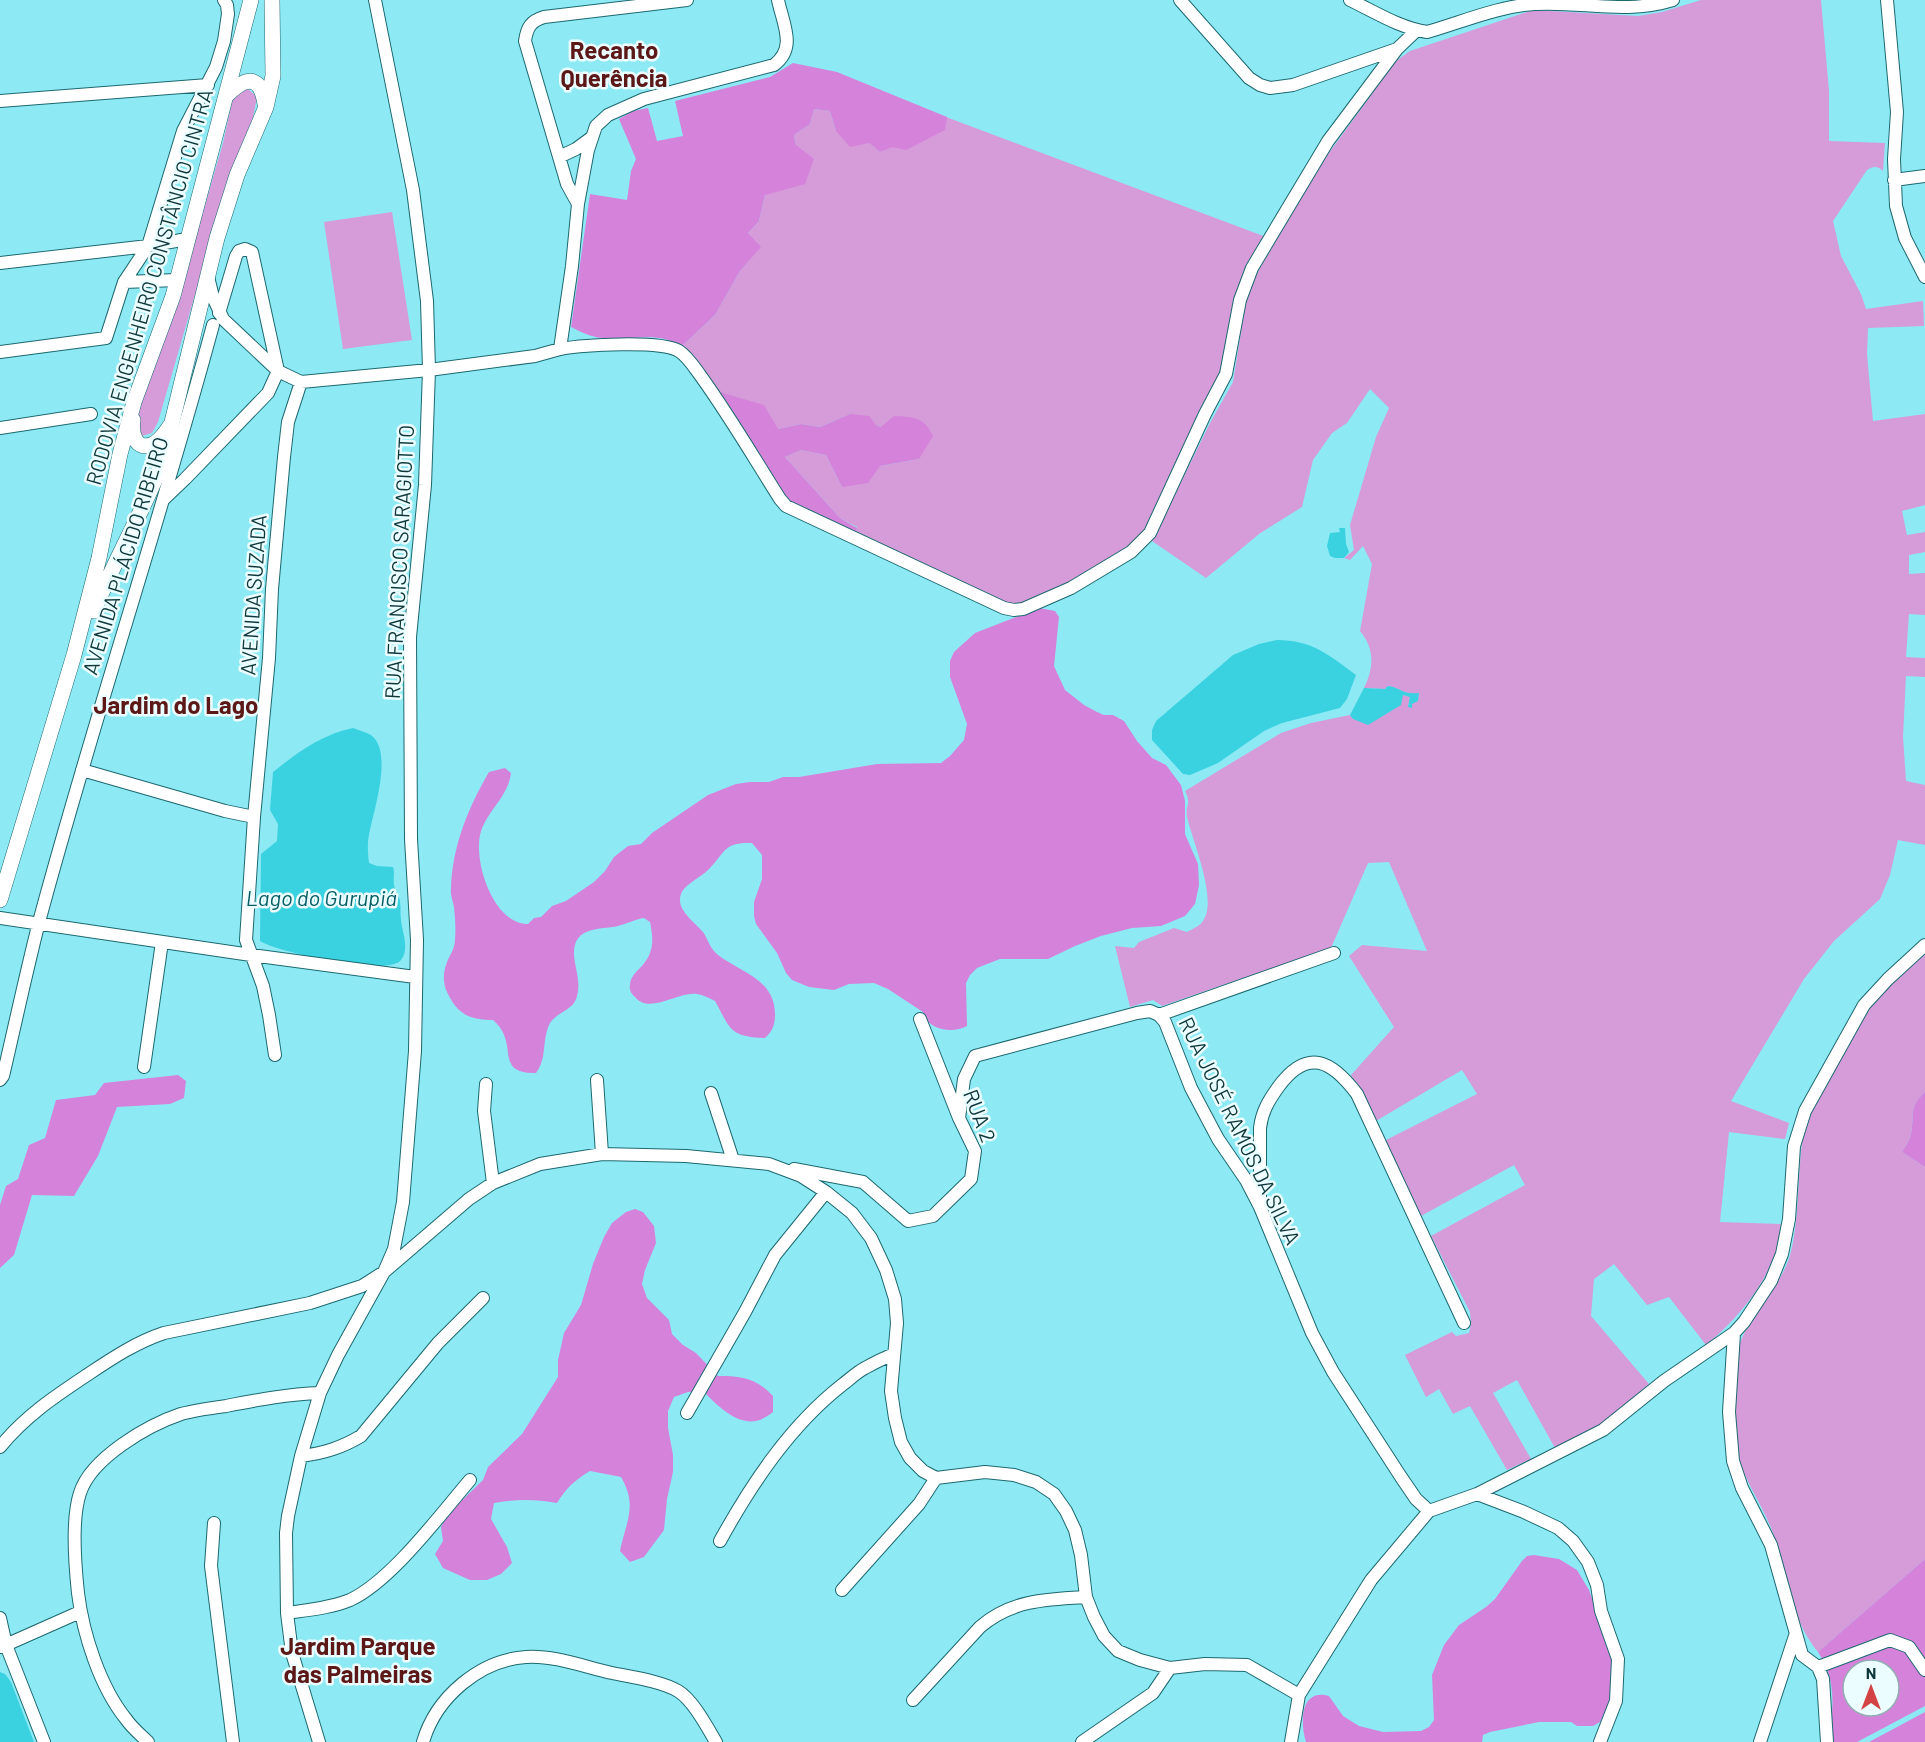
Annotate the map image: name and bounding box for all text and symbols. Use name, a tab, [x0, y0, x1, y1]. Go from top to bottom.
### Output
district label: Recanto Querência	[560, 35, 668, 92]
street label: RODOVIA ENGENHEIRO CONSTÂNCIO CINTRA	[80, 85, 217, 488]
street label: RUA FRANCISCO SARAGIOTTO	[379, 424, 418, 700]
street label: AVENIDA PLÁCIDO RIBEIRO	[76, 434, 173, 677]
street label: AVENIDA SUZADA	[234, 513, 271, 676]
district label: Jardim do Lago	[94, 690, 258, 719]
water label: Lago do Gurupiá	[246, 884, 396, 910]
street label: RUA JOSÉ RAMOS DA SILVA	[1174, 1013, 1306, 1248]
street label: RUA 2	[959, 1086, 1002, 1145]
district label: Jardim Parque das Palmeiras	[280, 1631, 436, 1688]
north arrow	[1841, 1658, 1901, 1718]
text: N	[1866, 1663, 1876, 1682]

